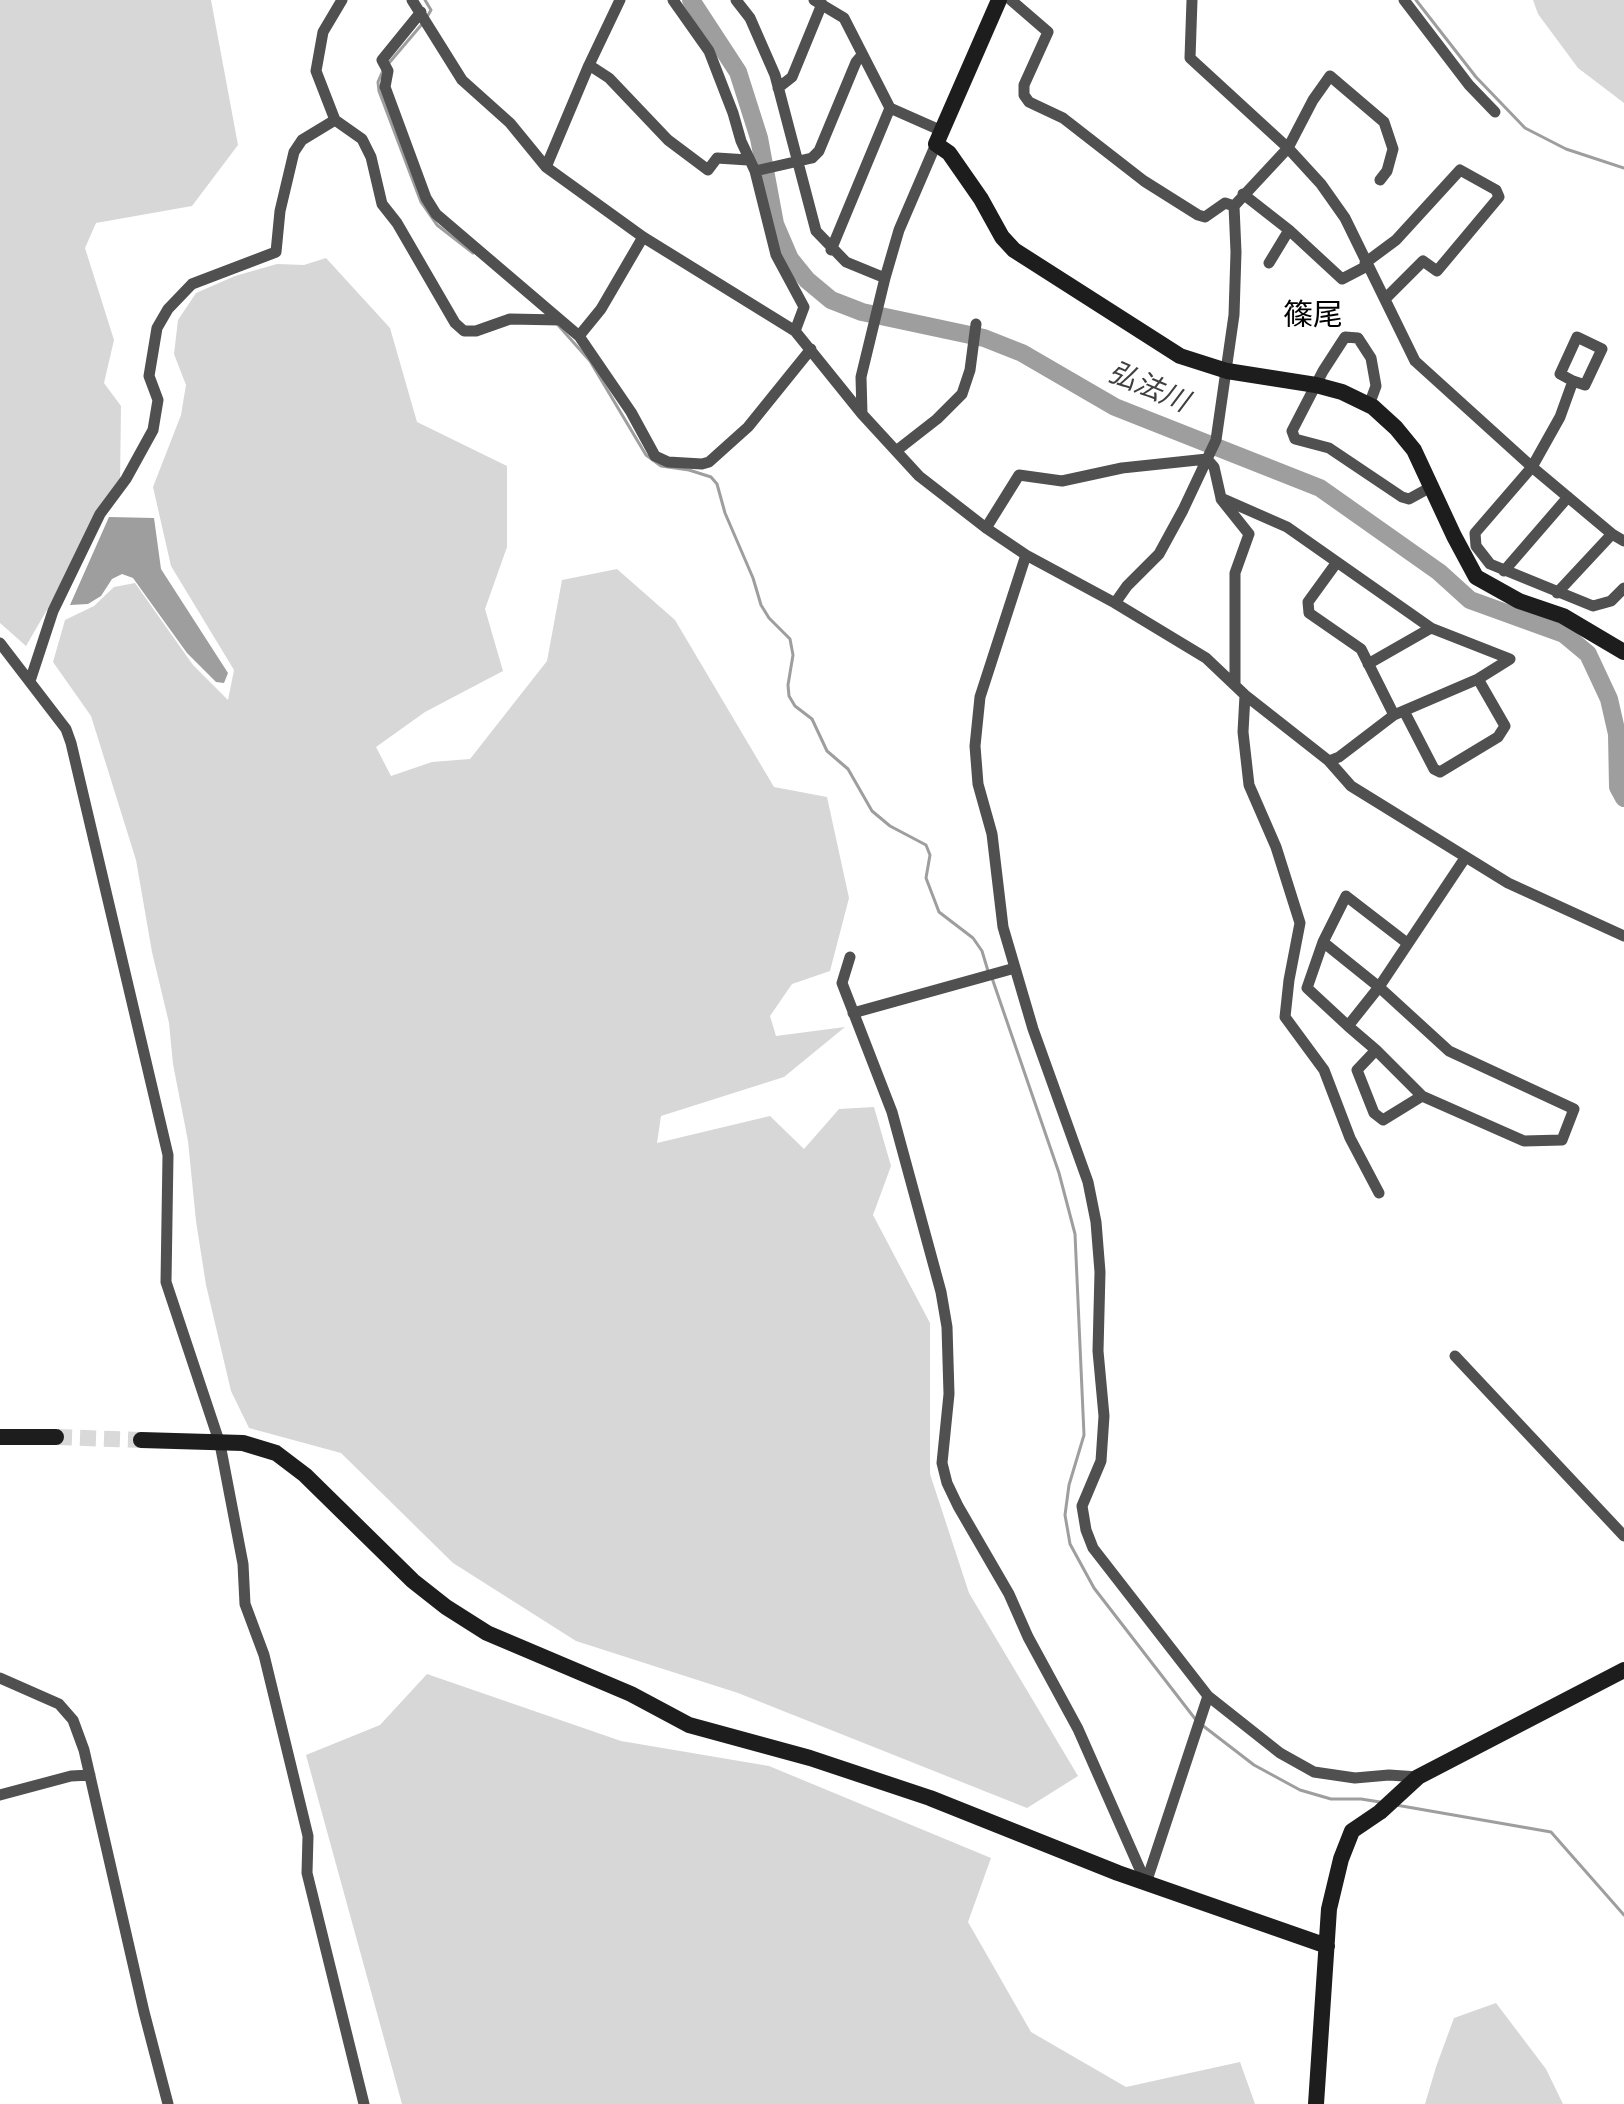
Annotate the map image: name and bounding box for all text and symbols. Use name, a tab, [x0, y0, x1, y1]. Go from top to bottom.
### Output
district label: 篠尾	[1283, 299, 1343, 335]
water label: 弘法川	[1103, 356, 1193, 420]

